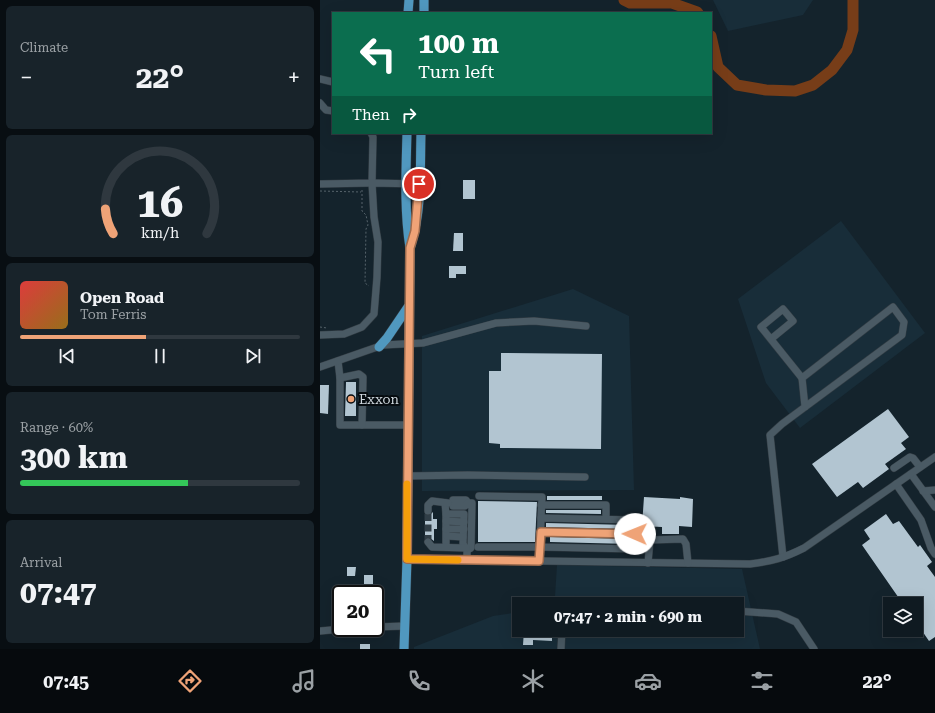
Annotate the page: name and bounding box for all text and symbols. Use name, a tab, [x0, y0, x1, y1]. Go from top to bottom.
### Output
text: 100 m	[418, 27, 499, 60]
icon: left	[352, 28, 404, 80]
text: Climate	[20, 40, 68, 55]
text: 22°	[136, 60, 184, 95]
text: Turn left	[418, 61, 494, 82]
text: −	[20, 65, 32, 90]
text: +	[288, 65, 300, 90]
icon: right	[398, 104, 420, 126]
text: Then	[352, 106, 390, 124]
pin	[402, 167, 436, 201]
icon: arrive	[408, 173, 430, 195]
text: 16	[137, 178, 183, 227]
text: km/h	[141, 224, 179, 240]
text: Open Road	[80, 289, 164, 307]
text: Tom Ferris	[80, 307, 146, 322]
icon: previous	[56, 345, 78, 367]
icon: pause	[149, 345, 171, 367]
icon: next	[242, 345, 264, 367]
place label: Exxon	[359, 392, 399, 407]
marker: Exxon	[346, 394, 356, 404]
text: Range · 60%	[20, 420, 93, 435]
text: 300 km	[20, 440, 128, 475]
position arrow	[614, 513, 656, 555]
text: Arrival	[20, 555, 62, 570]
text: 07:47	[20, 575, 97, 610]
speed limit sign: 20	[332, 585, 384, 637]
map controls	[883, 597, 923, 637]
button: layers	[883, 597, 923, 637]
text: 07:47 · 2 min · 690 m	[554, 608, 702, 626]
icon: directions	[176, 667, 204, 695]
icon: music	[290, 667, 318, 695]
icon: phone	[405, 667, 433, 695]
icon: climate	[519, 667, 547, 695]
icon: car	[634, 667, 662, 695]
icon: filters	[748, 667, 776, 695]
text: 07:45	[43, 671, 89, 692]
text: 22°	[863, 671, 892, 692]

